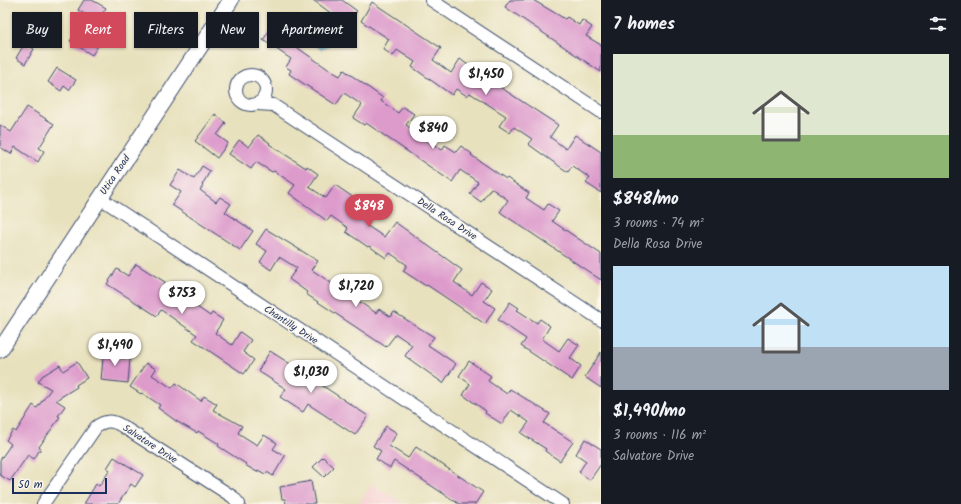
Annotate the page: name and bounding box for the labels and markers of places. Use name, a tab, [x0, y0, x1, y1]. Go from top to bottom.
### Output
pin: $1,450	[453, 62, 519, 96]
pin: $840	[409, 116, 457, 150]
pin: $848	[345, 194, 393, 228]
pin: $1,720	[323, 274, 389, 308]
pin: $753	[158, 281, 206, 315]
pin: $1,490	[82, 333, 148, 367]
pin: $1,030	[278, 360, 344, 394]

